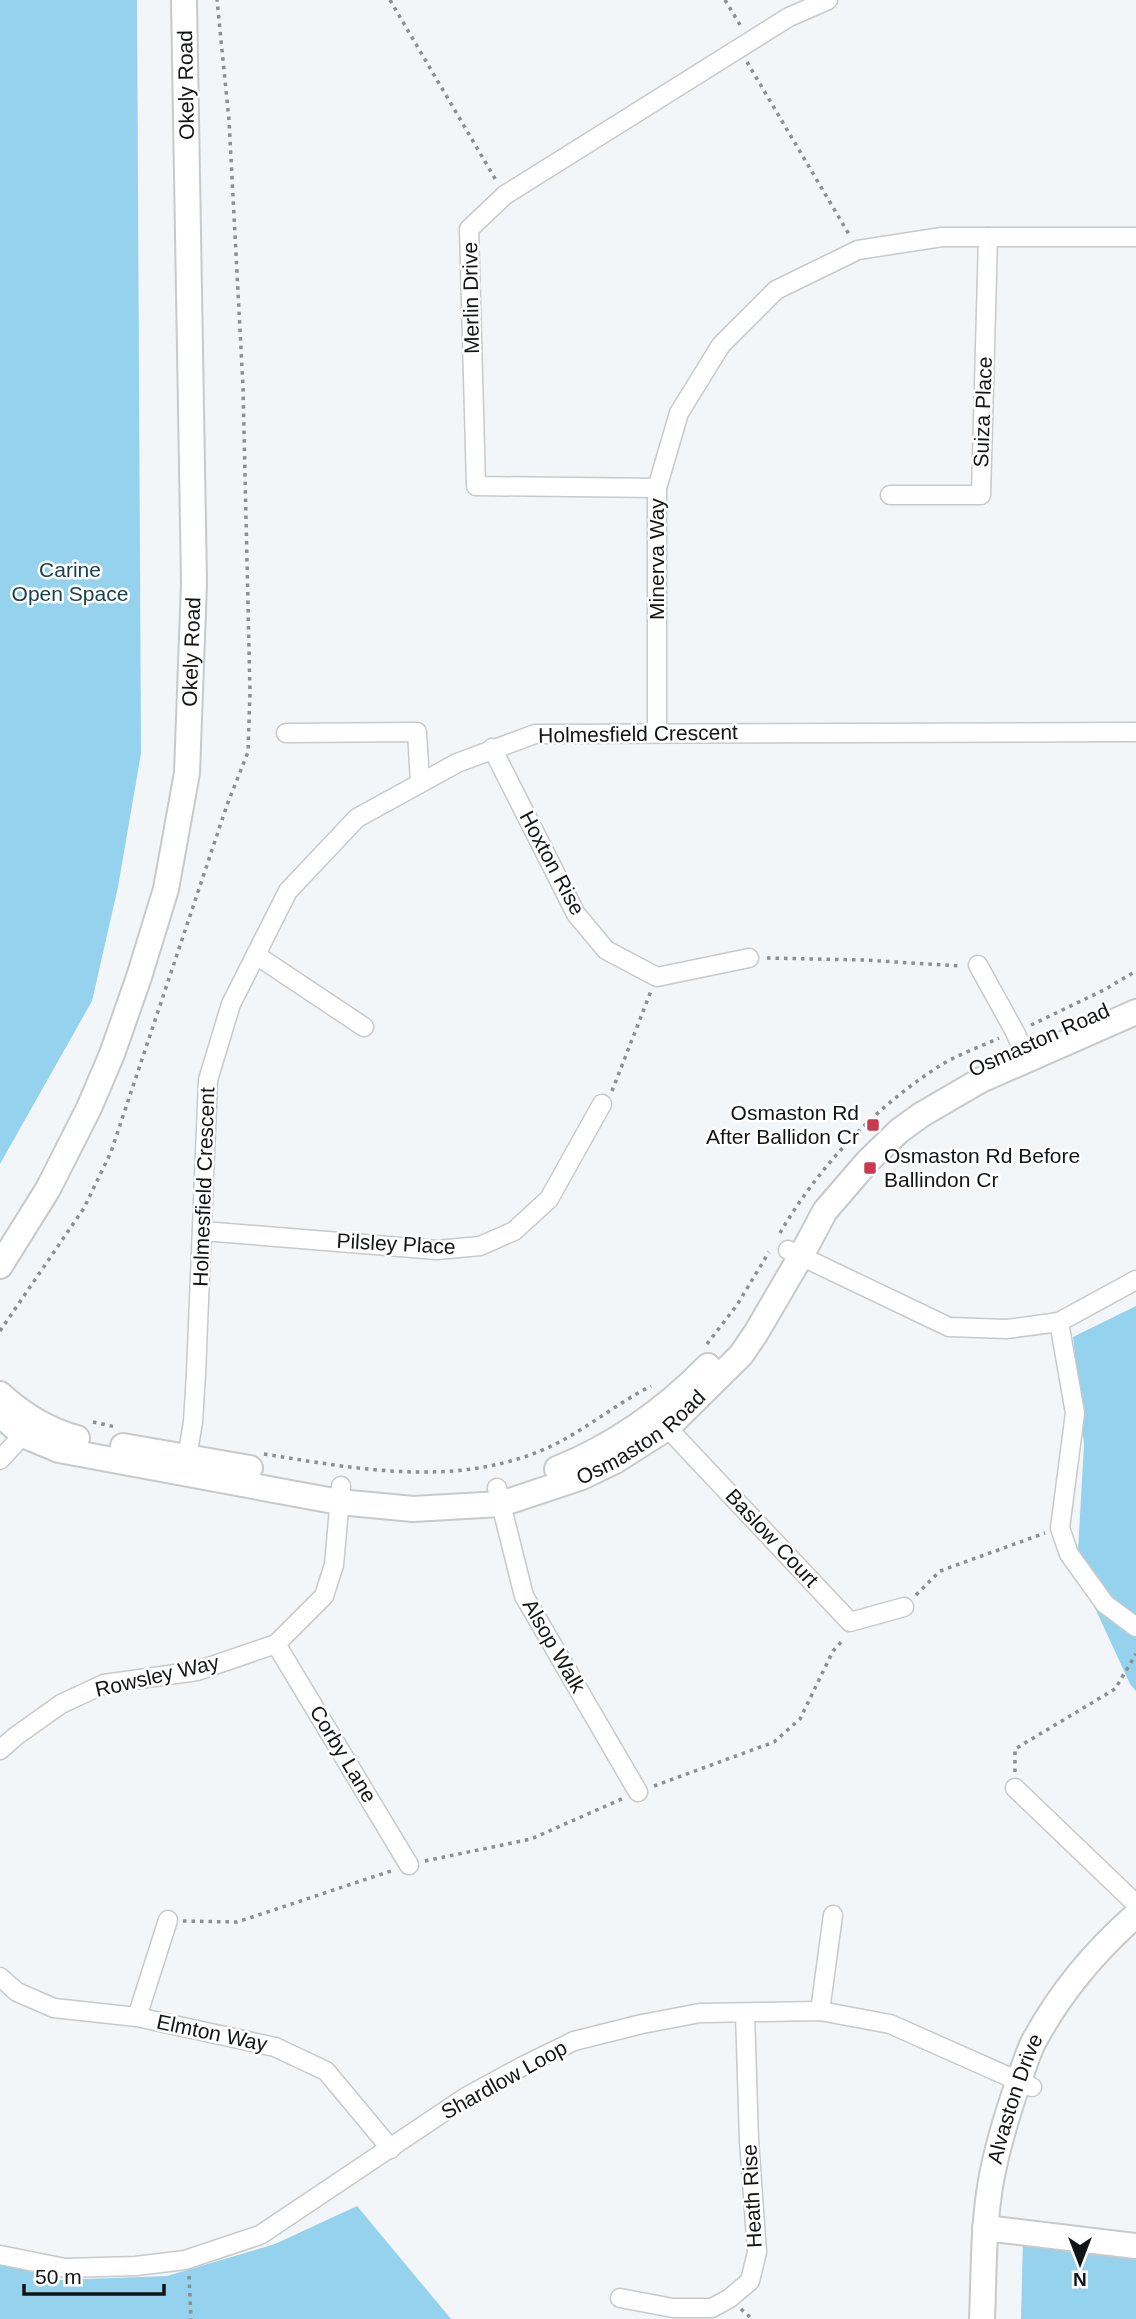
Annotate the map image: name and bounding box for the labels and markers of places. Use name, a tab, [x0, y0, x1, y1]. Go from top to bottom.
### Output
place label: Osmaston Rd After Ballidon Cr	[706, 1101, 859, 1148]
marker: Osmaston Rd After Ballidon Cr	[865, 1117, 881, 1133]
place label: Osmaston Rd Before Ballindon Cr	[884, 1144, 1080, 1191]
marker: Osmaston Rd Before Ballindon Cr	[862, 1160, 878, 1176]

